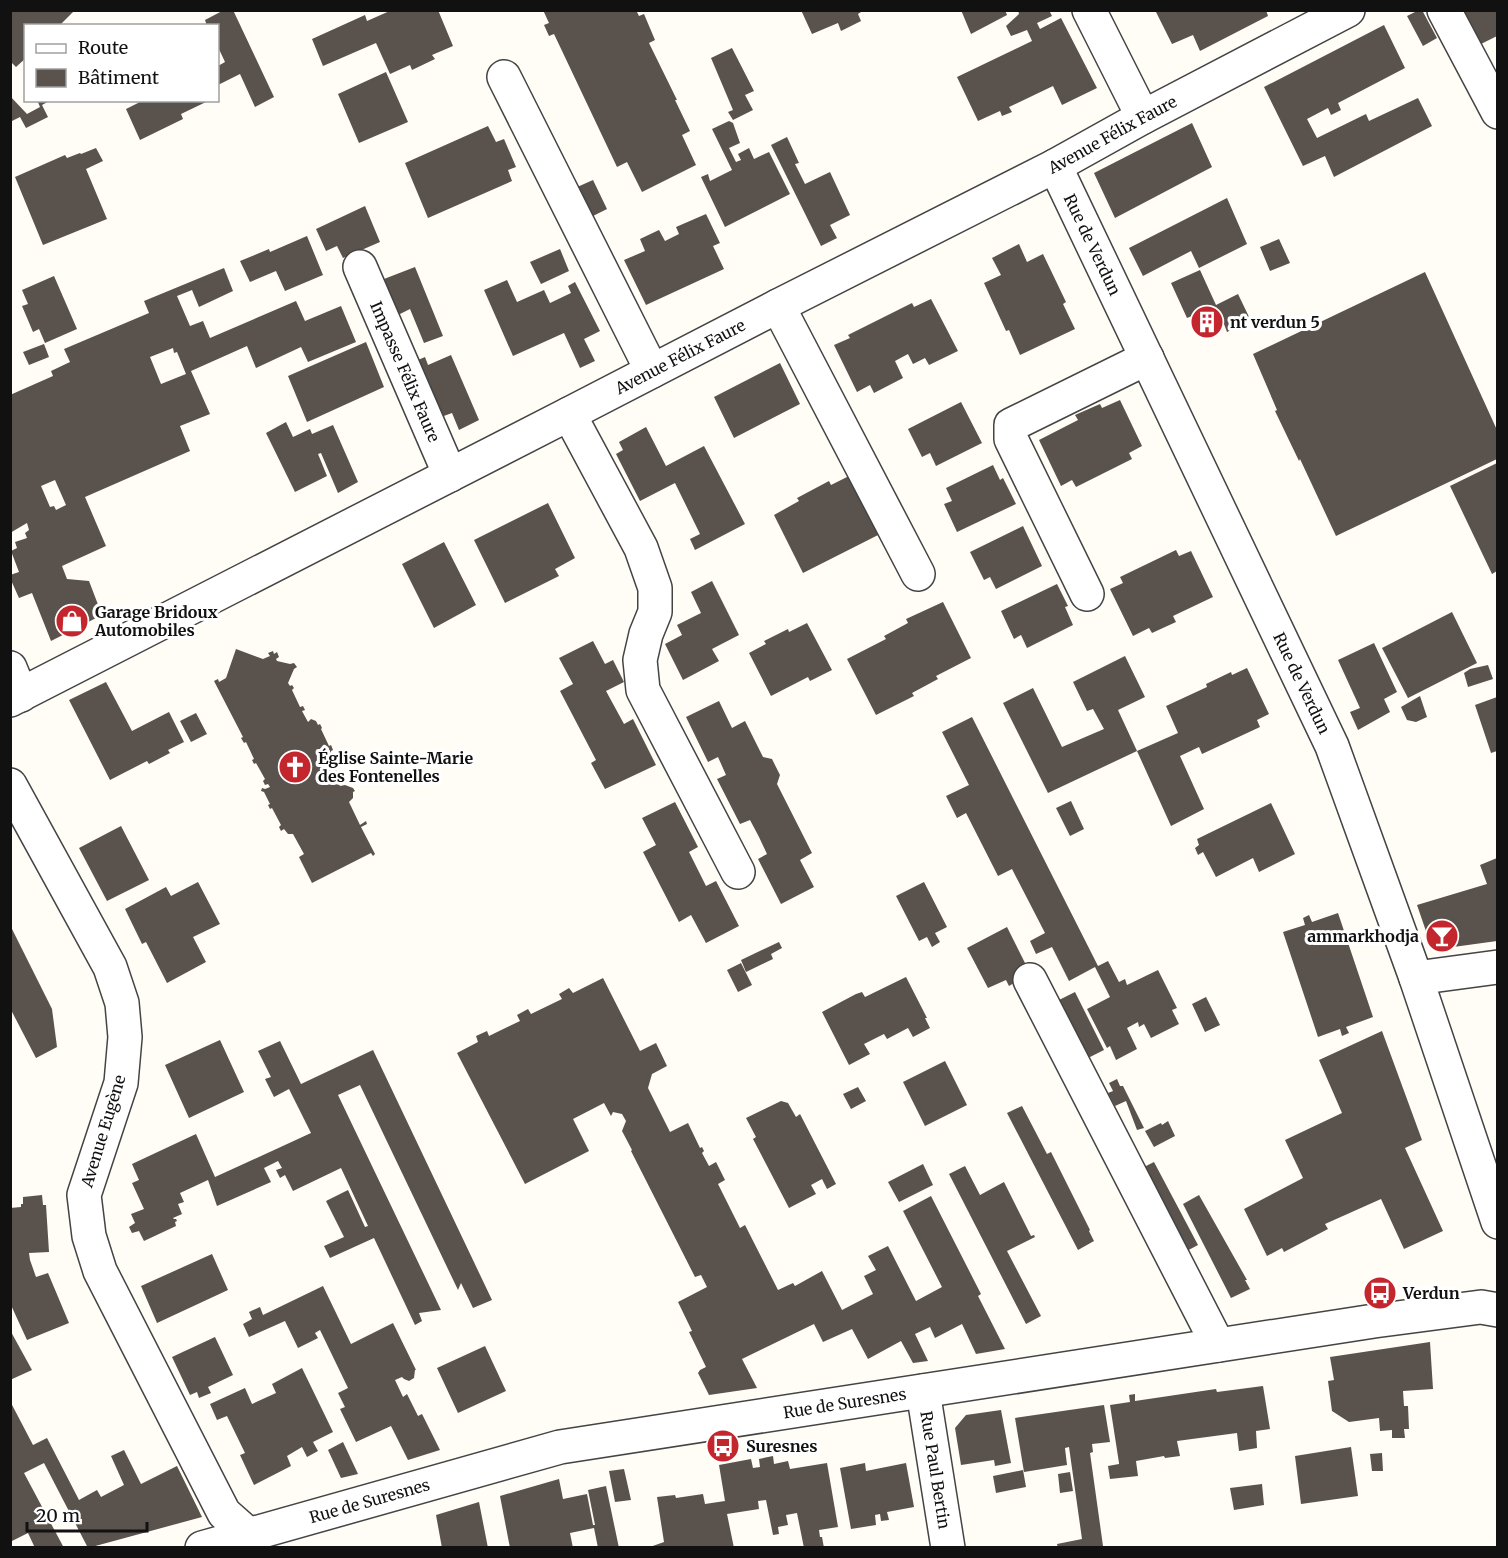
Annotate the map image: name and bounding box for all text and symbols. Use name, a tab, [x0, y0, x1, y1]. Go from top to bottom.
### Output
legend	[24, 24, 219, 102]
text: Route	[78, 36, 128, 59]
text: Bâtiment	[78, 66, 159, 89]
street label: Avenue Félix Faure	[1044, 91, 1180, 178]
street label: Rue de Verdun	[1060, 191, 1125, 299]
street label: Impasse Félix Faure	[366, 298, 445, 445]
building icon: nt verdun 5	[1189, 304, 1225, 340]
place label: nt verdun 5	[1230, 312, 1320, 332]
street label: Avenue Félix Faure	[611, 315, 748, 399]
place label: Garage Bridoux Automobiles	[94, 602, 218, 640]
shop icon: Garage Bridoux Automobiles	[54, 603, 90, 639]
street label: Rue de Verdun	[1269, 629, 1335, 737]
place label: Église Sainte-Marie des Fontenelles	[318, 748, 473, 786]
church icon: Église Sainte-Marie des Fontenelles	[277, 749, 313, 785]
bar icon: ammarkhodja	[1424, 918, 1460, 954]
place label: ammarkhodja	[1307, 926, 1419, 946]
street label: Avenue Eugène	[76, 1072, 130, 1191]
bus stop icon: Verdun	[1362, 1275, 1398, 1311]
place label: Verdun	[1402, 1283, 1460, 1303]
street label: Rue de Suresnes	[782, 1384, 908, 1422]
street label: Rue Paul Bertin	[916, 1410, 955, 1531]
bus stop icon: Suresnes	[705, 1428, 741, 1464]
place label: Suresnes	[746, 1436, 818, 1456]
street label: Rue de Suresnes	[307, 1474, 432, 1527]
scale bar	[27, 1495, 147, 1533]
text: 20 m	[36, 1504, 80, 1527]

